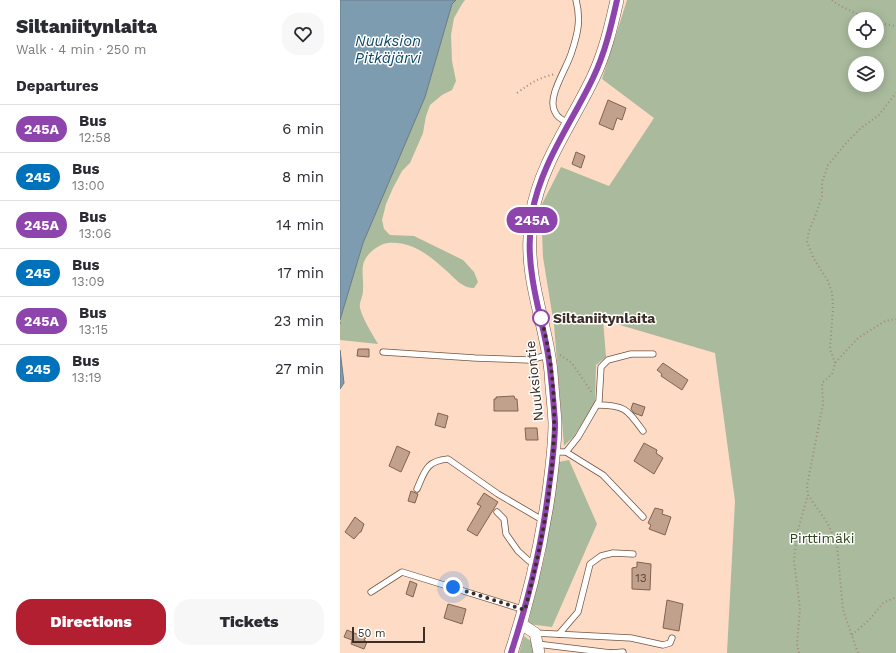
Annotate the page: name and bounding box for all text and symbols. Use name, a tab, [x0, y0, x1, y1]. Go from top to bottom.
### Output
map controls	[848, 12, 884, 92]
button: locate	[848, 12, 884, 48]
button: heart	[282, 13, 324, 55]
text: Siltaniitynlaita	[16, 15, 157, 38]
water label: Nuuksion Pitkäjärvi	[355, 32, 422, 67]
text: Walk · 4 min · 250 m	[16, 42, 146, 57]
button: layers	[848, 56, 884, 92]
text: Departures	[16, 77, 99, 95]
text: Bus	[79, 112, 106, 130]
text: 6 min	[282, 120, 324, 138]
text: 245A	[24, 121, 59, 137]
text: 12:58	[79, 130, 111, 145]
text: Bus	[72, 160, 100, 178]
text: 8 min	[282, 168, 324, 186]
text: 245	[25, 169, 51, 185]
text: 13:00	[72, 178, 105, 193]
line badge: 245A	[504, 207, 560, 233]
text: Bus	[79, 208, 106, 226]
text: 245A	[515, 212, 549, 228]
text: 14 min	[276, 216, 324, 234]
text: 245A	[24, 217, 59, 233]
text: 13:06	[79, 226, 111, 241]
text: Bus	[72, 256, 100, 274]
text: 17 min	[277, 264, 324, 282]
text: 245	[25, 265, 51, 281]
text: 13:09	[72, 274, 105, 289]
text: Bus	[79, 304, 106, 322]
marker: Siltaniitynlaita	[532, 309, 550, 327]
place label: Siltaniitynlaita	[553, 310, 656, 326]
text: 23 min	[274, 312, 324, 330]
text: 245A	[24, 313, 59, 329]
text: 13:15	[79, 322, 108, 337]
street label: Nuuksiontie	[522, 340, 546, 422]
text: Bus	[72, 352, 100, 370]
text: 27 min	[275, 360, 324, 378]
text: 245	[25, 361, 51, 377]
text: 13:19	[72, 370, 102, 385]
park label: Pirttimäki	[789, 530, 855, 546]
house number: 13	[635, 571, 647, 585]
your location	[443, 577, 463, 597]
button: Directions	[16, 599, 166, 645]
button: Tickets	[174, 599, 324, 645]
scale bar	[352, 625, 425, 644]
text: 50 m	[358, 627, 385, 640]

